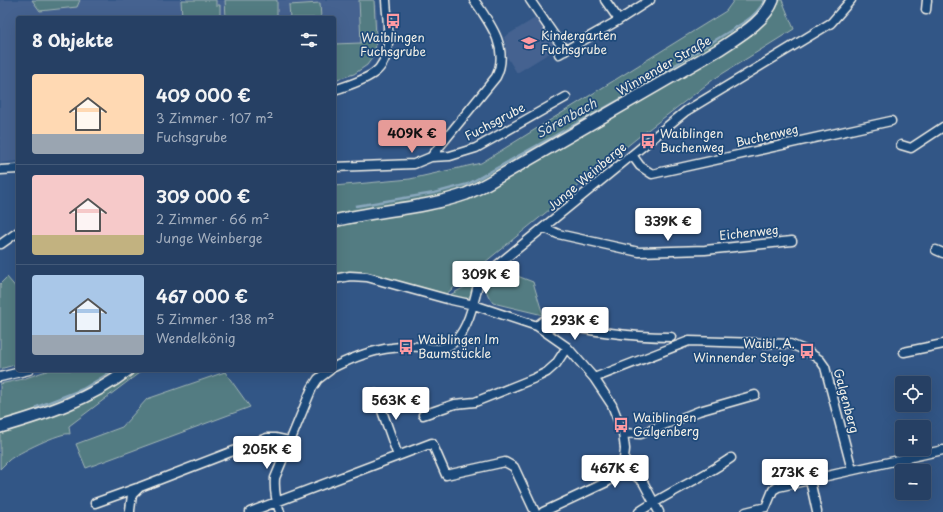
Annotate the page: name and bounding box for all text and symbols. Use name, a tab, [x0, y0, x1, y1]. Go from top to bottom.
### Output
bus stop icon: Waiblingen Fuchsgrube	[384, 12, 402, 30]
place label: Kindergarten Fuchsgrube	[541, 26, 617, 58]
text: 8 Objekte	[32, 27, 113, 53]
place label: Waiblingen Fuchsgrube	[360, 28, 426, 60]
icon: filters	[298, 29, 320, 51]
street label: Winnender Straße	[613, 31, 714, 99]
school or university icon: Kindergarten Fuchsgrube	[520, 34, 538, 52]
text: 409 000 €	[156, 82, 251, 108]
icon: home	[64, 90, 112, 138]
water label: Sörenbach	[532, 93, 600, 142]
street label: Fuchsgrube	[461, 97, 528, 145]
text: 3 Zimmer · 107 m²	[156, 108, 273, 127]
street label: Buchenweg	[733, 119, 800, 151]
pin: 409K €	[379, 120, 445, 154]
text: 409K €	[387, 123, 437, 142]
place label: Waiblingen Buchenweg	[660, 124, 724, 156]
text: Fuchsgrube	[156, 127, 227, 146]
bus stop icon: Waiblingen Buchenweg	[639, 132, 657, 150]
street label: Junge Weinberge	[543, 138, 630, 215]
text: 309 000 €	[156, 183, 250, 209]
icon: home	[64, 191, 112, 239]
pin: 339K €	[635, 208, 701, 242]
text: 2 Zimmer · 66 m²	[156, 209, 270, 228]
text: 339K €	[644, 211, 692, 230]
street label: Eichenweg	[718, 220, 779, 244]
text: Junge Weinberge	[156, 228, 262, 247]
pin: 309K €	[453, 261, 519, 295]
text: 309K €	[461, 264, 511, 283]
text: 467 000 €	[156, 283, 248, 309]
icon: home	[64, 291, 112, 339]
pin: 293K €	[542, 307, 608, 341]
text: 5 Zimmer · 138 m²	[156, 309, 275, 328]
text: 293K €	[551, 310, 599, 329]
text: Wendelkönig	[156, 328, 236, 347]
place label: Waiblingen Im Baumstückle	[418, 330, 499, 362]
place label: Waibl. A. Winnender Steige	[693, 334, 795, 366]
bus stop icon: Waiblingen Im Baumstückle	[397, 338, 415, 356]
bus stop icon: Waibl. A. Winnender Steige	[798, 342, 816, 360]
street label: Galgenberg	[830, 366, 864, 435]
map controls	[895, 376, 931, 500]
button: locate	[895, 376, 931, 412]
pin: 563K €	[363, 387, 429, 421]
text: 563K €	[371, 390, 421, 409]
place label: Waiblingen Galgenberg	[633, 408, 699, 440]
bus stop icon: Waiblingen Galgenberg	[612, 416, 630, 434]
button: +	[895, 420, 931, 456]
pin: 205K €	[234, 436, 300, 470]
text: 205K €	[242, 439, 292, 458]
pin: 467K €	[582, 455, 648, 489]
text: 467K €	[591, 458, 639, 477]
pin: 273K €	[762, 459, 828, 493]
text: 273K €	[771, 462, 819, 481]
button: −	[895, 464, 931, 500]

